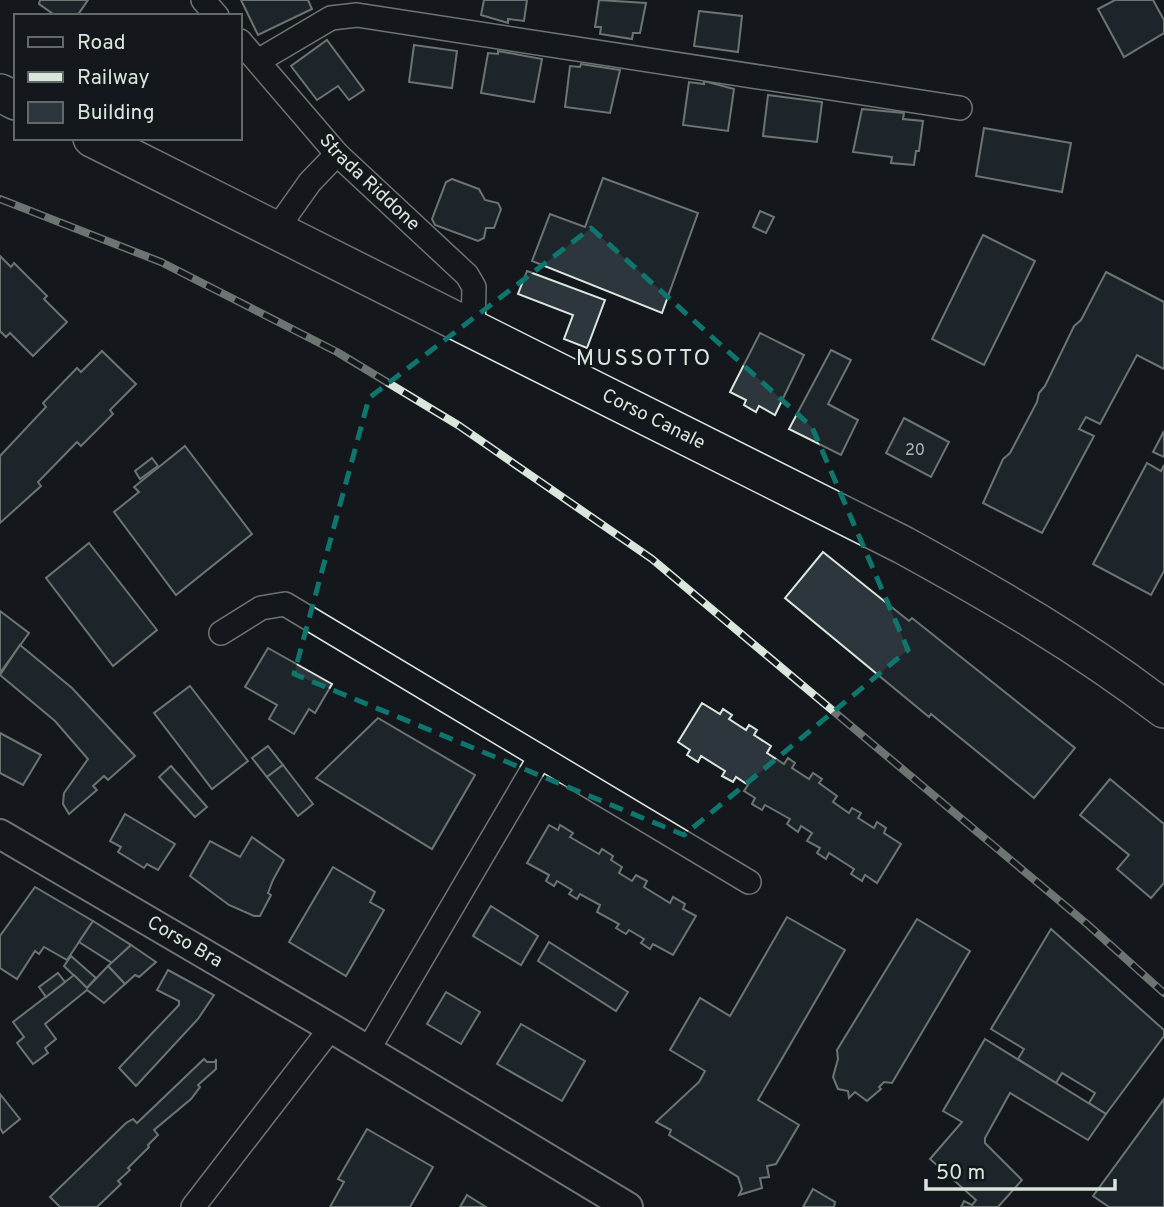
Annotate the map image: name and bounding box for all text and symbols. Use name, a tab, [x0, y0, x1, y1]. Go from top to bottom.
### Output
legend	[14, 14, 242, 140]
text: Road	[77, 30, 126, 57]
text: Railway	[77, 65, 150, 92]
text: Building	[77, 100, 155, 127]
street label: Strada Riddone	[313, 129, 425, 237]
district label: MUSSOTTO	[576, 345, 712, 374]
street label: Corso Canale	[598, 384, 709, 456]
house number: 20	[905, 441, 925, 461]
street label: Corso Bra	[143, 911, 227, 974]
scale bar	[926, 1148, 1115, 1192]
text: 50 m	[936, 1160, 985, 1187]

